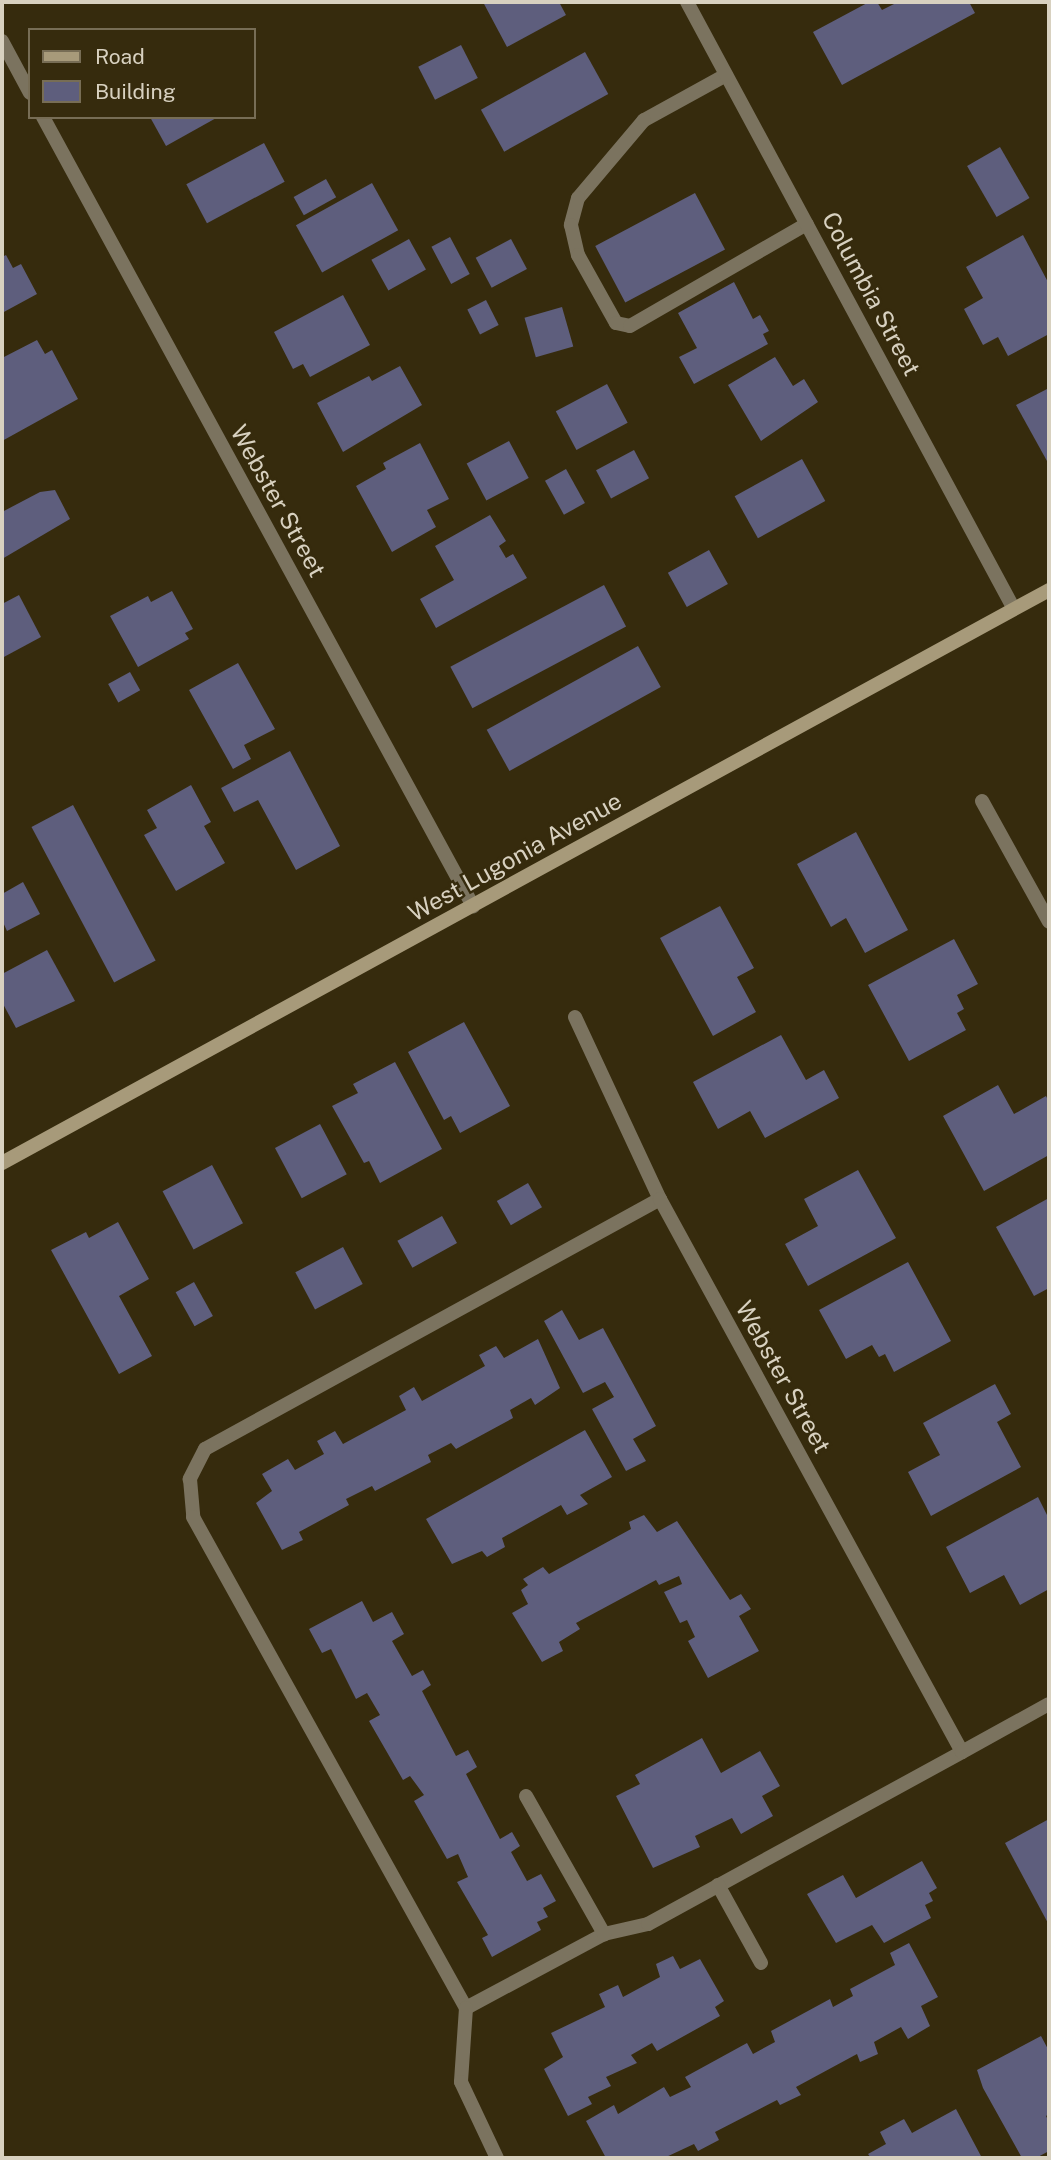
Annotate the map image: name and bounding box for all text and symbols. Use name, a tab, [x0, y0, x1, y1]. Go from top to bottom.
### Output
legend	[28, 28, 256, 119]
text: Road	[95, 44, 145, 69]
text: Building	[95, 79, 176, 104]
street label: Columbia Street	[816, 207, 926, 381]
street label: Webster Street	[224, 420, 332, 582]
street label: West Lugonia Avenue	[403, 786, 627, 928]
street label: Webster Street	[729, 1296, 837, 1458]

